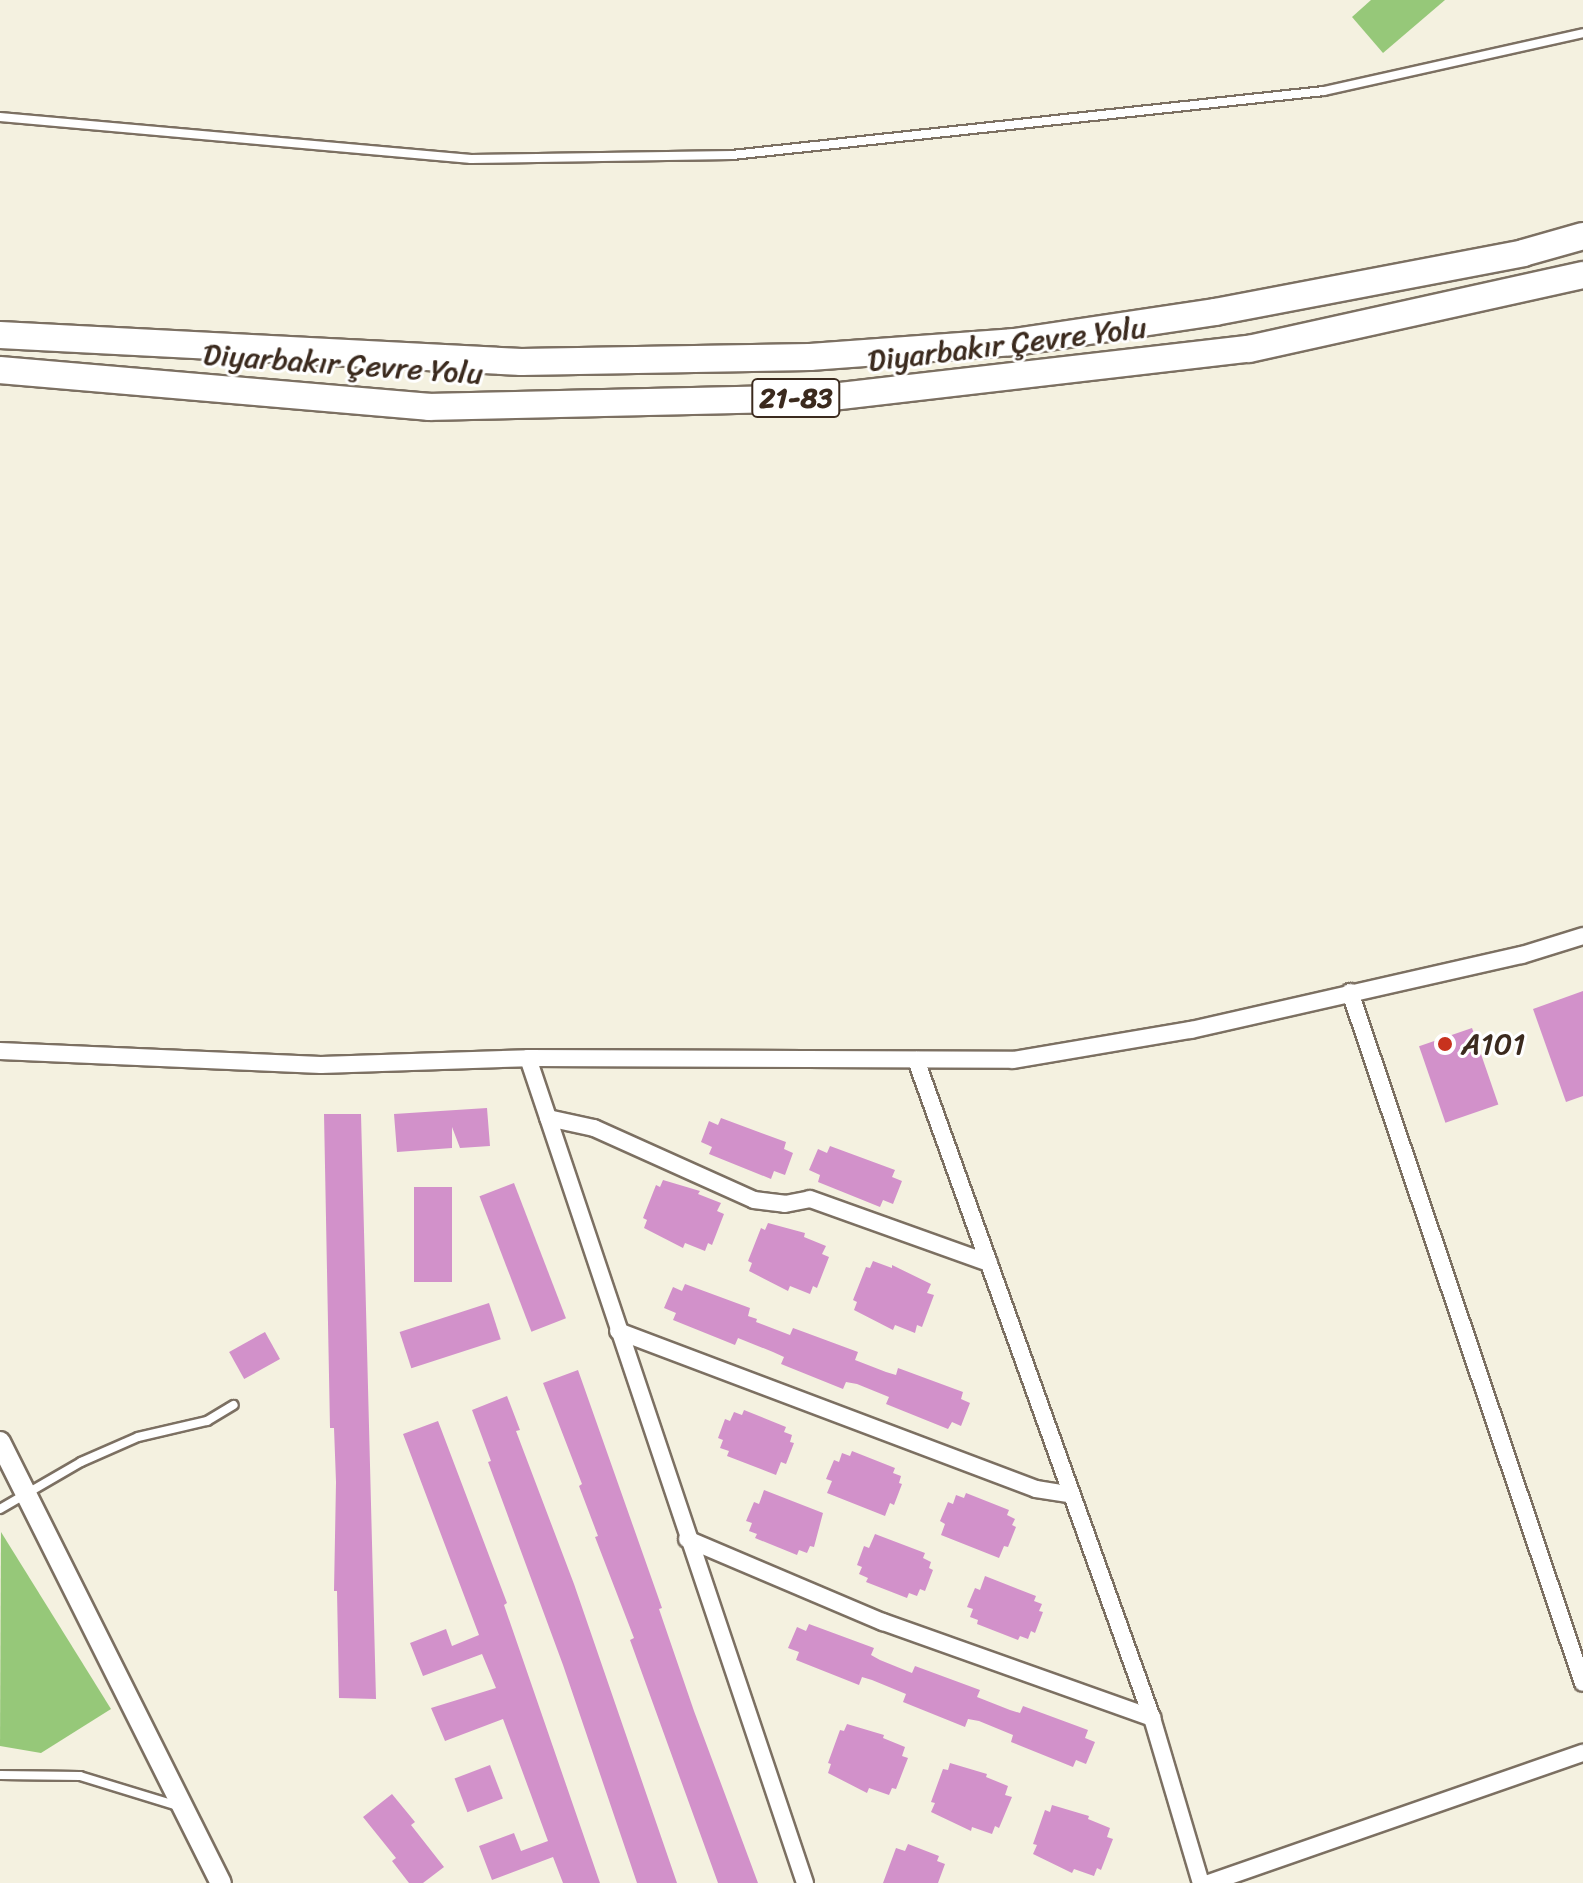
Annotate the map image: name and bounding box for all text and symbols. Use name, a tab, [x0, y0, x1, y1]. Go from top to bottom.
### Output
street label: Diyarbakır Çevre Yolu	[865, 309, 1149, 379]
street label: Diyarbakır Çevre Yolu	[201, 336, 485, 392]
road number: 21-83	[750, 374, 842, 422]
place label: A101	[1461, 1026, 1525, 1062]
marker: A101	[1436, 1035, 1454, 1053]

